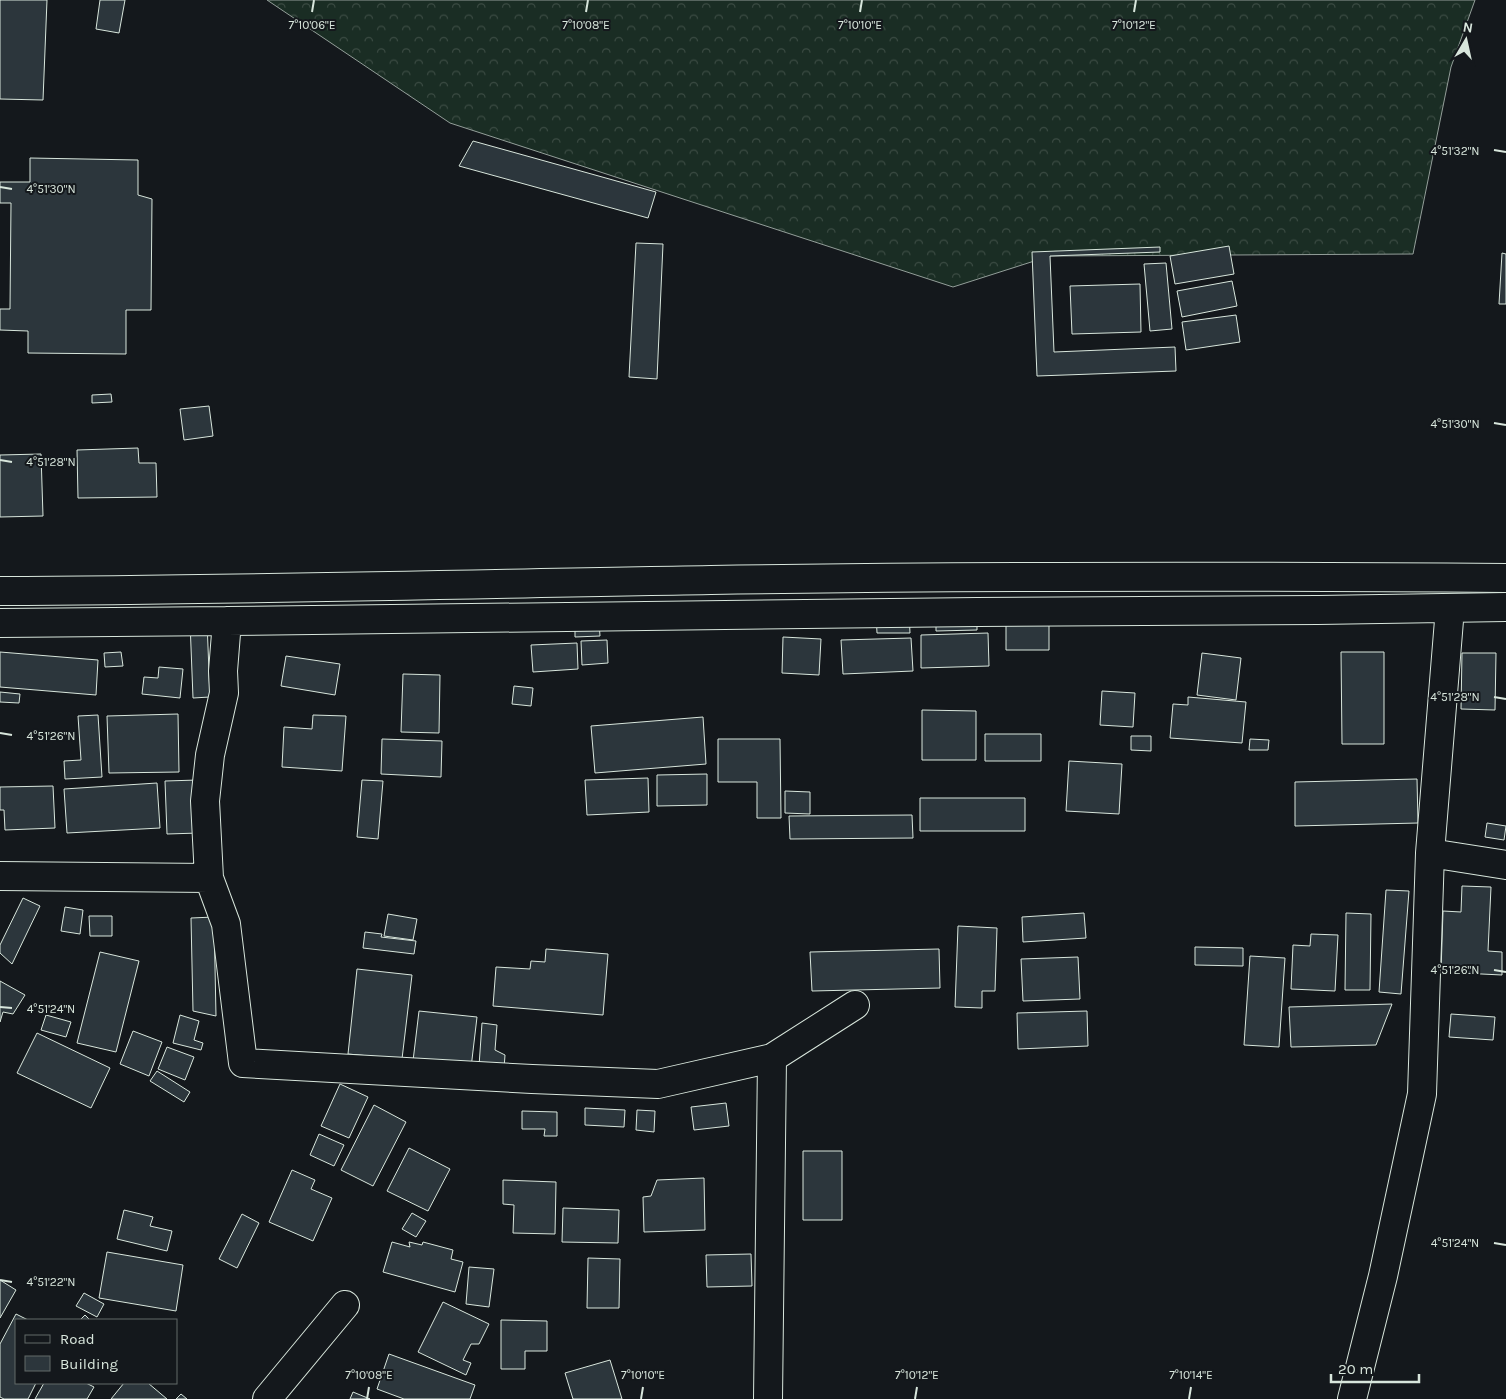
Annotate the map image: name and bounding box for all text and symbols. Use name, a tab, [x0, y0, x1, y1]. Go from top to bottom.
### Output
north arrow	[1441, 15, 1491, 65]
text: 7°10'06"E	[289, 18, 335, 32]
text: 7°10'08"E	[562, 18, 610, 32]
text: 7°10'10"E	[838, 18, 882, 32]
text: 7°10'12"E	[1112, 18, 1156, 32]
text: N	[1462, 18, 1474, 37]
text: 4°51'32"N	[1430, 144, 1480, 158]
text: 4°51'30"N	[26, 182, 76, 196]
text: 4°51'30"N	[1430, 417, 1480, 431]
text: 4°51'28"N	[26, 455, 76, 469]
text: 4°51'28"N	[1430, 690, 1480, 704]
text: 4°51'26"N	[27, 729, 75, 743]
text: 4°51'26"N	[1431, 963, 1479, 977]
text: 4°51'24"N	[27, 1002, 75, 1016]
text: 4°51'24"N	[1431, 1236, 1479, 1250]
text: 4°51'22"N	[27, 1275, 75, 1289]
legend	[15, 1319, 178, 1384]
text: Road	[60, 1330, 95, 1348]
scale bar	[1331, 1352, 1418, 1384]
text: Building	[60, 1355, 118, 1373]
text: 20 m	[1338, 1360, 1373, 1378]
text: 7°10'08"E	[345, 1368, 393, 1382]
text: 7°10'10"E	[621, 1368, 665, 1382]
text: 7°10'12"E	[895, 1368, 939, 1382]
text: 7°10'14"E	[1169, 1368, 1213, 1382]

